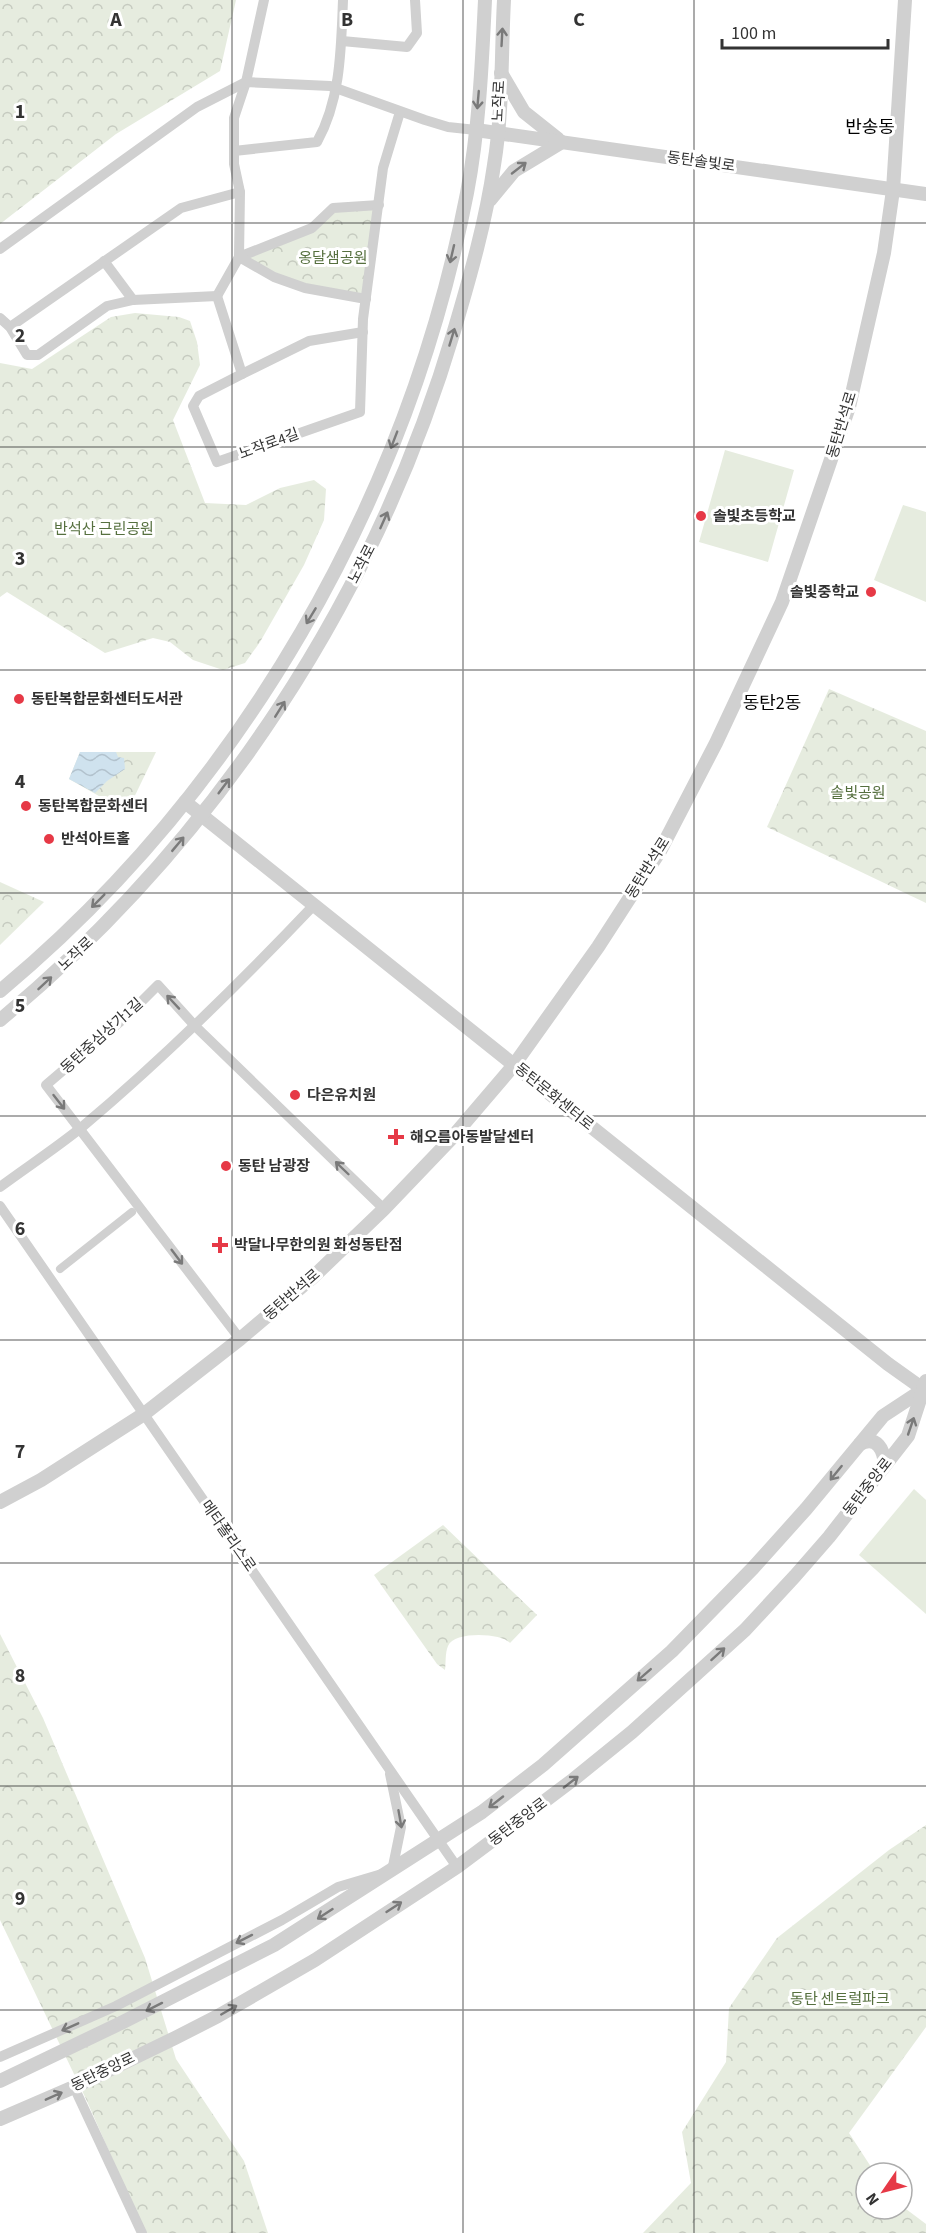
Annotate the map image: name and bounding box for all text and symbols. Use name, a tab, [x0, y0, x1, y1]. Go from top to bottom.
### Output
text: A	[109, 6, 122, 34]
text: B	[341, 6, 353, 34]
text: C	[573, 6, 585, 34]
scale bar	[722, 12, 888, 50]
text: 100 m	[731, 21, 776, 46]
one-way arrow	[496, 27, 508, 47]
street label: 노작로	[487, 80, 511, 122]
one-way arrow	[472, 90, 483, 110]
text: 1	[15, 98, 25, 126]
district label: 반송동	[845, 115, 895, 140]
street label: 동탄솔빛로	[665, 147, 737, 177]
one-way arrow	[511, 161, 527, 174]
one-way arrow	[446, 244, 457, 263]
park label: 옹달샘공원	[298, 248, 368, 269]
text: 2	[15, 322, 25, 350]
one-way arrow	[447, 328, 458, 347]
street label: 동탄반석로	[822, 389, 862, 461]
street label: 노작로4길	[236, 423, 302, 465]
one-way arrow	[388, 430, 399, 449]
place label: 솔빛초등학교	[713, 506, 796, 527]
marker: 솔빛초등학교	[694, 509, 708, 523]
one-way arrow	[378, 511, 390, 529]
park label: 반석산 근린공원	[54, 519, 154, 540]
street label: 노작로	[343, 541, 381, 587]
text: 3	[15, 545, 25, 573]
place label: 솔빛중학교	[790, 582, 859, 603]
marker: 솔빛중학교	[864, 585, 878, 599]
one-way arrow	[304, 607, 316, 624]
place label: 동탄복합문화센터도서관	[31, 689, 183, 710]
district label: 동탄2동	[743, 691, 801, 716]
marker: 동탄복합문화센터도서관	[12, 692, 26, 706]
one-way arrow	[274, 701, 286, 718]
text: 4	[15, 768, 26, 796]
one-way arrow	[218, 779, 231, 795]
park label: 솔빛공원	[830, 783, 886, 804]
place label: 동탄복합문화센터	[38, 796, 148, 817]
marker: 동탄복합문화센터	[19, 799, 33, 813]
place label: 반석아트홀	[61, 829, 130, 850]
marker: 반석아트홀	[42, 832, 56, 846]
street label: 동탄반석로	[621, 833, 675, 903]
one-way arrow	[171, 837, 185, 852]
one-way arrow	[90, 893, 105, 908]
street label: 노작로	[54, 932, 98, 976]
one-way arrow	[37, 976, 52, 990]
text: 5	[15, 992, 25, 1020]
street label: 동탄중심상가1길	[56, 993, 148, 1079]
one-way arrow	[167, 995, 181, 1010]
street label: 동탄문화센터로	[510, 1058, 598, 1136]
place label: 다은유치원	[307, 1085, 376, 1106]
marker: 다은유치원	[288, 1088, 302, 1102]
one-way arrow	[53, 1094, 66, 1110]
place label: 해오름아동발달센터	[410, 1127, 534, 1148]
marker: 해오름아동발달센터	[387, 1128, 405, 1146]
place label: 동탄 남광장	[238, 1156, 310, 1177]
marker: 동탄 남광장	[219, 1159, 233, 1173]
one-way arrow	[335, 1161, 350, 1175]
text: 6	[15, 1215, 25, 1243]
place label: 박달나무한의원 화성동탄점	[234, 1235, 403, 1256]
marker: 박달나무한의원 화성동탄점	[211, 1236, 229, 1254]
one-way arrow	[171, 1248, 184, 1264]
street label: 동탄반석로	[259, 1264, 325, 1326]
one-way arrow	[906, 1417, 917, 1436]
text: 7	[15, 1438, 25, 1466]
street label: 동탄중앙로	[838, 1453, 898, 1521]
one-way arrow	[829, 1465, 843, 1480]
street label: 메타폴리스로	[196, 1496, 260, 1576]
one-way arrow	[710, 1647, 725, 1661]
text: 8	[15, 1662, 25, 1690]
one-way arrow	[637, 1668, 652, 1682]
one-way arrow	[563, 1775, 579, 1788]
street label: 동탄중앙로	[484, 1793, 552, 1851]
one-way arrow	[488, 1795, 504, 1808]
one-way arrow	[394, 1809, 405, 1829]
text: 9	[15, 1885, 25, 1913]
one-way arrow	[386, 1901, 402, 1913]
one-way arrow	[317, 1908, 334, 1920]
one-way arrow	[236, 1934, 254, 1946]
park label: 동탄 센트럴파크	[790, 1989, 890, 2010]
one-way arrow	[145, 2002, 163, 2013]
one-way arrow	[220, 2003, 237, 2015]
one-way arrow	[62, 2021, 80, 2033]
street label: 동탄중앙로	[67, 2047, 139, 2097]
one-way arrow	[44, 2089, 62, 2101]
north arrow	[854, 2161, 914, 2221]
text: N	[860, 2188, 885, 2210]

